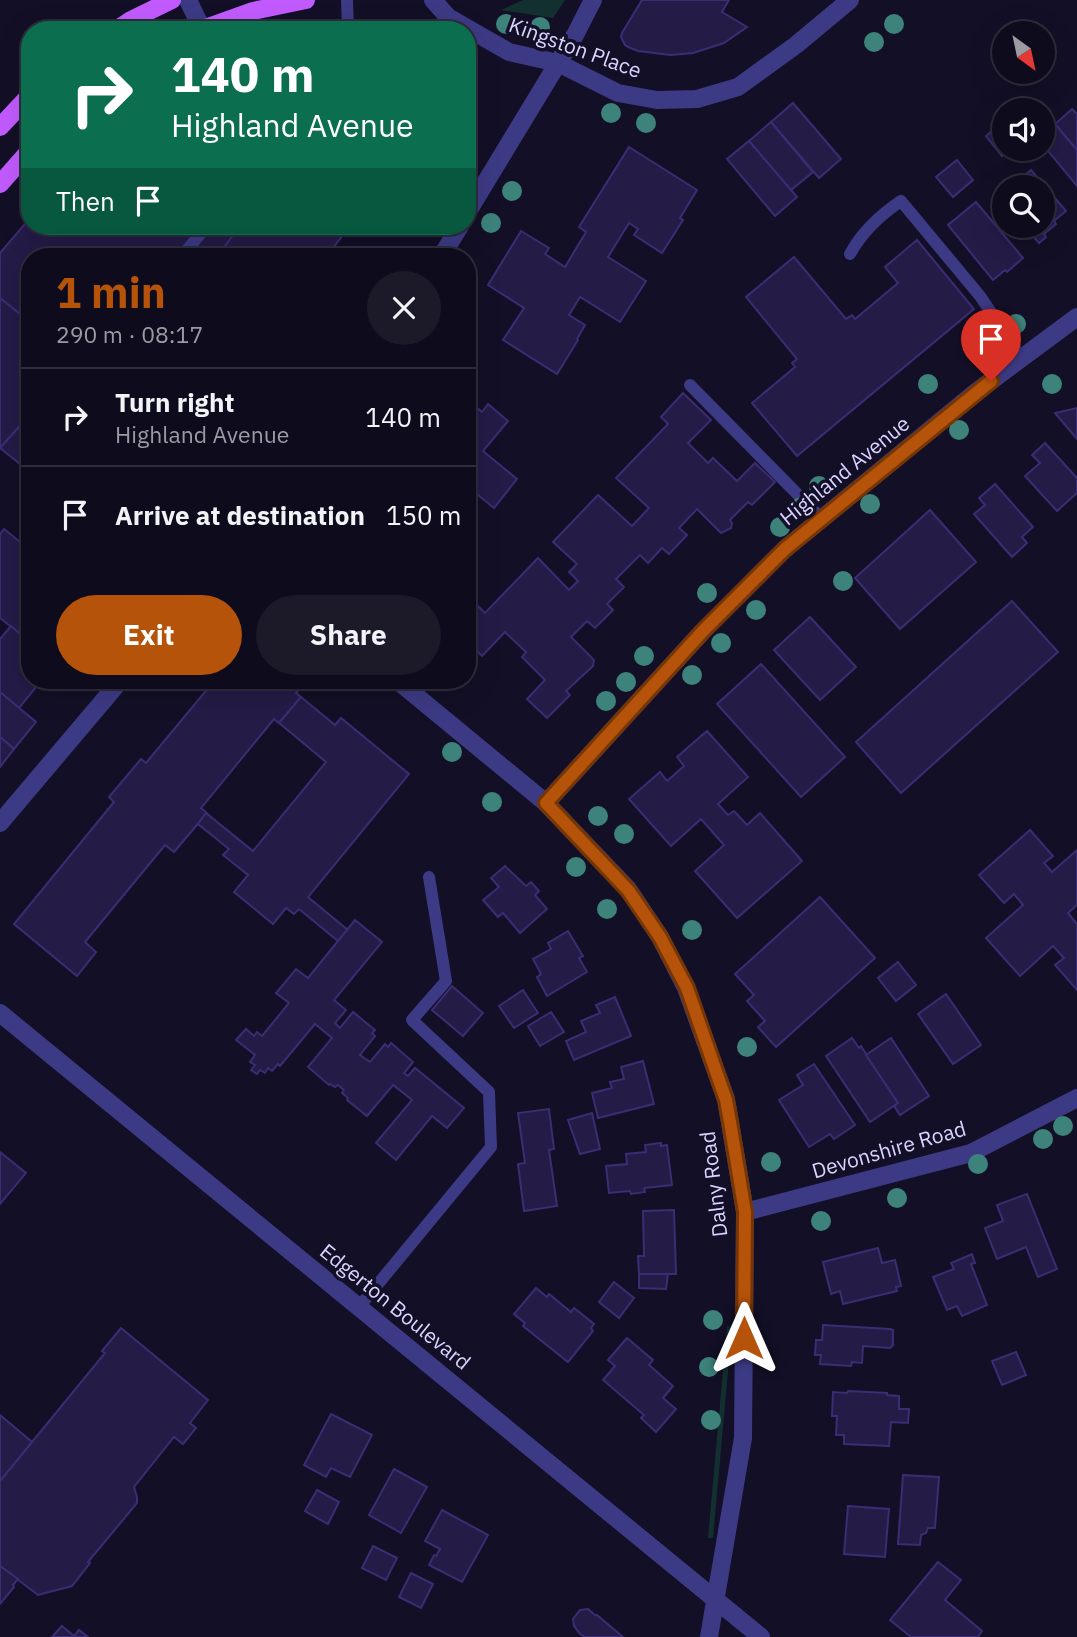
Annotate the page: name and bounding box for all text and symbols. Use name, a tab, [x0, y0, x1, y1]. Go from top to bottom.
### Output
street label: Kingston Place	[505, 10, 646, 84]
north arrow	[992, 21, 1055, 84]
map controls	[992, 21, 1055, 238]
text: 140 m	[171, 42, 315, 105]
icon: right	[56, 49, 147, 140]
button: sound	[992, 98, 1055, 161]
text: Highland Avenue	[171, 104, 414, 146]
button: search	[992, 175, 1055, 238]
icon: arrive	[129, 182, 167, 220]
text: Then	[56, 184, 115, 218]
text: 1 min	[56, 265, 166, 320]
button: close	[367, 271, 441, 345]
pin	[961, 309, 1021, 381]
text: 290 m · 08:17	[56, 319, 203, 349]
icon: arrive	[972, 320, 1010, 358]
text: Turn right	[115, 385, 234, 419]
icon: right	[56, 398, 94, 436]
text: 140 m	[365, 400, 441, 434]
street label: Highland Avenue	[774, 409, 915, 531]
text: Highland Avenue	[115, 419, 289, 449]
icon: arrive	[56, 496, 94, 534]
text: Arrive at destination	[115, 498, 365, 532]
text: 150 m	[386, 498, 462, 532]
button: Exit	[56, 595, 242, 675]
button: Share	[256, 595, 441, 675]
street label: Devonshire Road	[808, 1114, 969, 1184]
street label: Dalny Road	[693, 1130, 733, 1239]
street label: Edgerton Boulevard	[315, 1237, 477, 1376]
position arrow	[707, 1301, 781, 1375]

